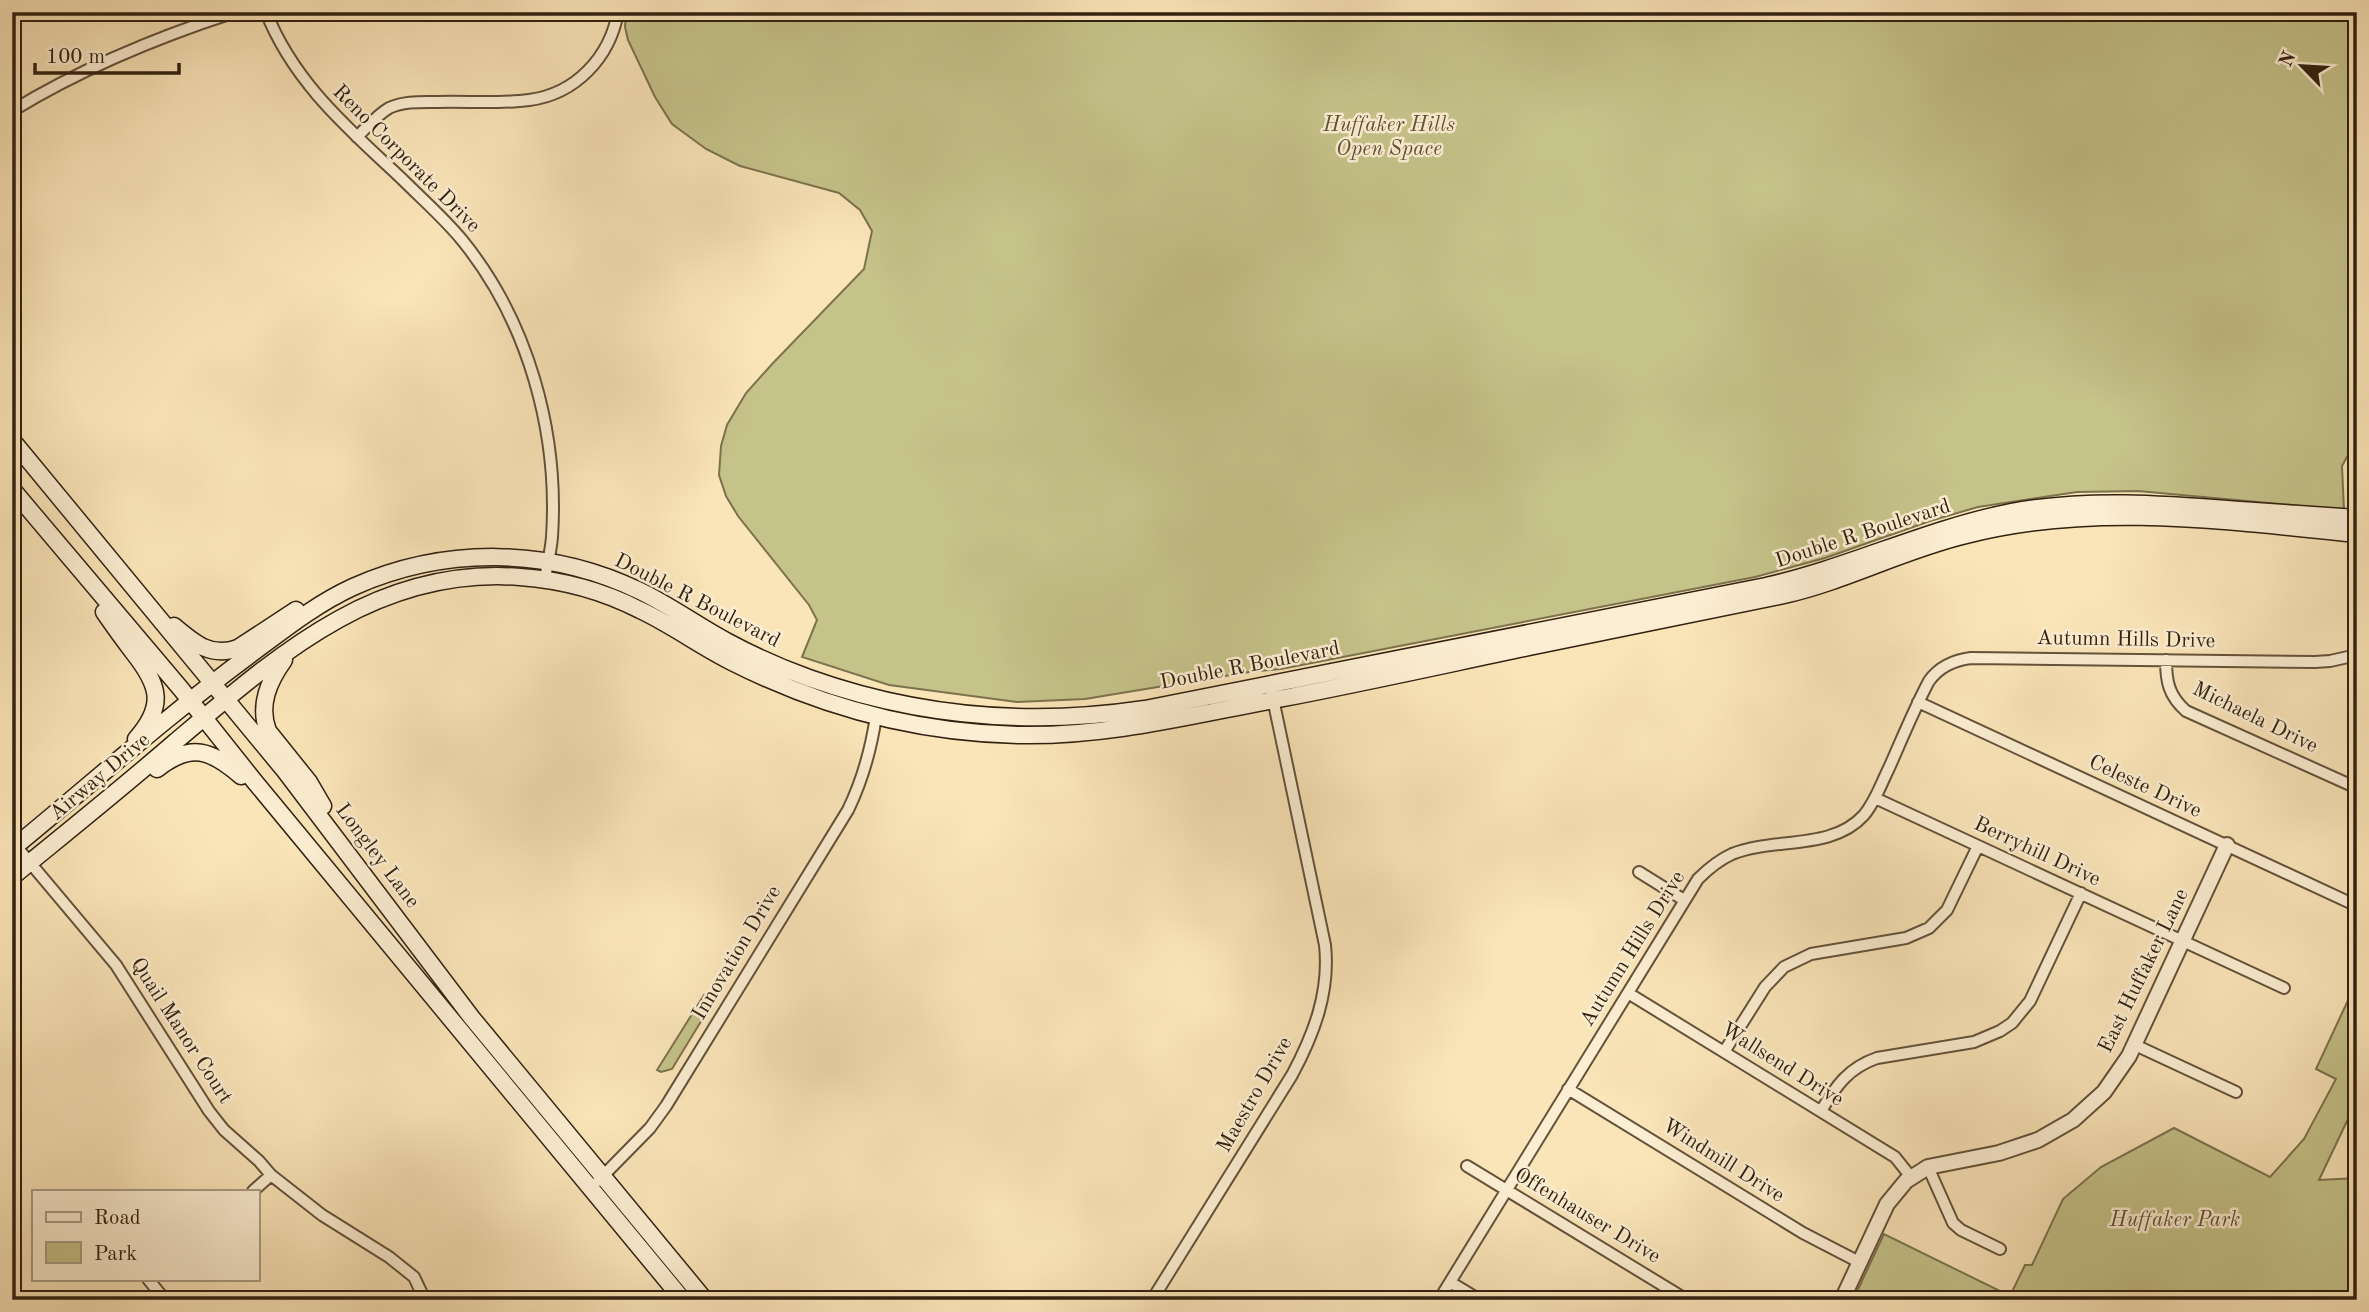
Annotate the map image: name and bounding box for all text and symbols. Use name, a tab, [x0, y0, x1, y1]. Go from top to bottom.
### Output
scale bar	[35, 32, 178, 76]
north arrow	[2268, 32, 2338, 102]
text: 100 m	[46, 47, 105, 68]
text: N	[2277, 49, 2301, 70]
street label: Reno Corporate Drive	[328, 81, 484, 237]
park label: Huffaker Hills Open Space	[1322, 115, 1455, 160]
street label: Double R Boulevard	[1773, 496, 1953, 572]
street label: Double R Boulevard	[611, 550, 783, 652]
street label: Autumn Hills Drive	[2036, 628, 2216, 652]
street label: Double R Boulevard	[1158, 638, 1342, 694]
street label: Michaela Drive	[2189, 679, 2321, 757]
street label: Airway Drive	[46, 729, 154, 825]
street label: Celeste Drive	[2085, 752, 2205, 822]
street label: Longley Lane	[331, 800, 423, 912]
street label: Berryhill Drive	[1970, 813, 2104, 891]
street label: Autumn Hills Drive	[1577, 868, 1689, 1030]
street label: Innovation Drive	[689, 882, 785, 1024]
street label: East Huffaker Lane	[2095, 886, 2193, 1056]
street label: Quail Manor Court	[126, 954, 236, 1108]
street label: Wallsend Drive	[1717, 1019, 1847, 1111]
street label: Maestro Drive	[1214, 1034, 1296, 1156]
street label: Windmill Drive	[1658, 1115, 1788, 1207]
street label: Offenhauser Drive	[1510, 1164, 1664, 1268]
legend	[32, 1190, 259, 1280]
text: Road	[94, 1208, 141, 1229]
park label: Huffaker Park	[2109, 1210, 2240, 1231]
text: Park	[94, 1244, 137, 1265]

